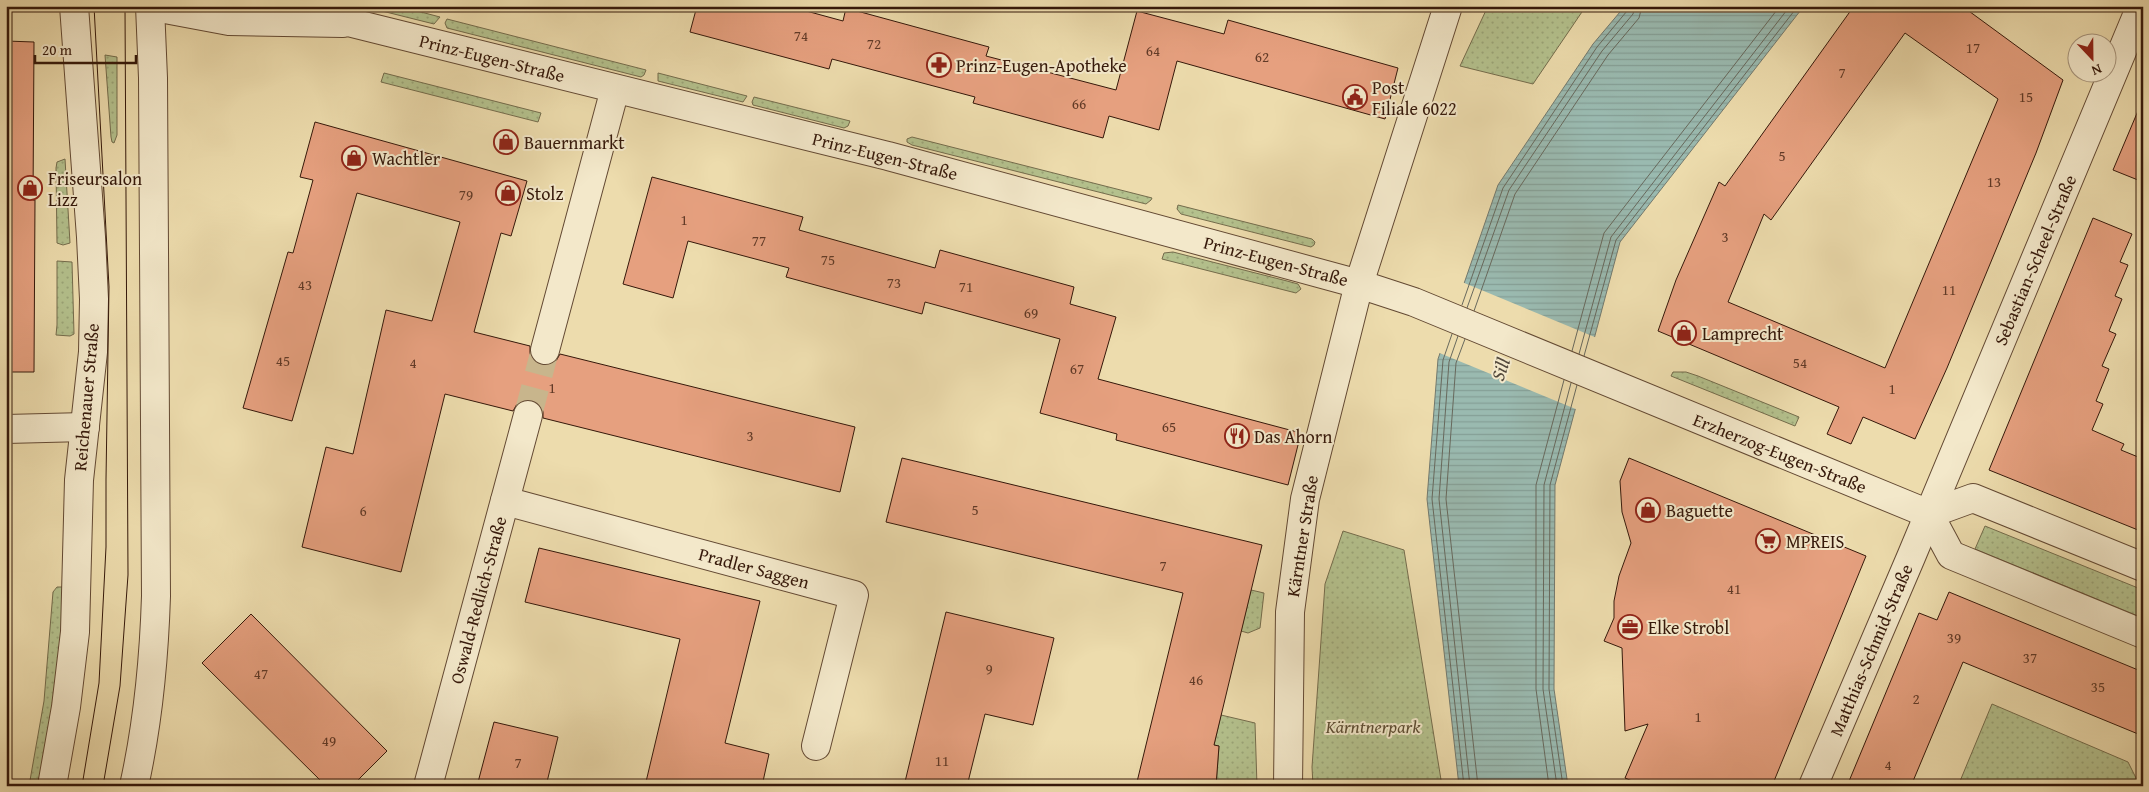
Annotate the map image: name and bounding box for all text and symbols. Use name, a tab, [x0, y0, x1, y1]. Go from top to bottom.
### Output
house number: 74	[794, 25, 808, 46]
street label: Prinz-Eugen-Straße	[417, 27, 567, 89]
scale bar	[35, 32, 136, 64]
north arrow	[2066, 32, 2116, 82]
house number: 72	[867, 33, 881, 54]
house number: 17	[1966, 37, 1980, 58]
text: 20 m	[42, 39, 73, 60]
house number: 64	[1146, 40, 1160, 61]
house number: 62	[1255, 46, 1269, 67]
pharmacy icon: Prinz-Eugen-Apotheke	[926, 52, 952, 78]
place label: Prinz-Eugen-Apotheke	[956, 52, 1127, 79]
text: N	[2088, 59, 2105, 81]
house number: 7	[1838, 62, 1846, 83]
place label: Post Filiale 6022	[1372, 74, 1457, 122]
public building icon: Post Filiale 6022	[1342, 84, 1368, 110]
house number: 15	[2019, 86, 2033, 107]
house number: 66	[1072, 93, 1086, 114]
street label: Prinz-Eugen-Straße	[810, 125, 960, 187]
shop icon: Bauernmarkt	[493, 129, 519, 155]
place label: Bauernmarkt	[524, 129, 625, 156]
shop icon: Wachtler	[341, 145, 367, 171]
place label: Wachtler	[372, 145, 441, 172]
house number: 5	[1778, 145, 1786, 166]
place label: Friseursalon Lizz	[48, 165, 142, 213]
street label: Sebastian-Scheel-Straße	[1987, 170, 2083, 350]
house number: 13	[1987, 171, 2001, 192]
shop icon: Friseursalon Lizz	[17, 175, 43, 201]
shop icon: Stolz	[495, 180, 521, 206]
place label: Stolz	[526, 180, 563, 207]
house number: 79	[459, 184, 473, 205]
house number: 1	[680, 209, 688, 230]
house number: 3	[1721, 226, 1729, 247]
street label: Prinz-Eugen-Straße	[1201, 229, 1351, 293]
house number: 77	[752, 230, 766, 251]
house number: 75	[821, 249, 835, 270]
house number: 73	[887, 272, 901, 293]
house number: 43	[298, 274, 312, 295]
house number: 71	[959, 276, 973, 297]
house number: 11	[1942, 279, 1956, 300]
house number: 69	[1024, 302, 1038, 323]
shop icon: Lamprecht	[1671, 320, 1697, 346]
place label: Lamprecht	[1702, 320, 1784, 347]
street label: Reichenauer Straße	[66, 322, 106, 472]
house number: 45	[276, 350, 290, 371]
house number: 4	[409, 352, 417, 373]
house number: 54	[1793, 352, 1807, 373]
water label: Sill	[1483, 353, 1517, 384]
house number: 67	[1070, 358, 1084, 379]
house number: 1	[548, 377, 556, 398]
house number: 1	[1888, 378, 1896, 399]
street label: Erzherzog-Eugen-Straße	[1689, 406, 1871, 500]
house number: 65	[1162, 416, 1176, 437]
restaurant icon: Das Ahorn	[1224, 423, 1250, 449]
place label: Das Ahorn	[1254, 423, 1332, 450]
house number: 3	[746, 425, 754, 446]
street label: Kärntner Straße	[1279, 473, 1325, 599]
shop icon: Baguette	[1635, 497, 1661, 523]
place label: Baguette	[1666, 497, 1733, 524]
house number: 5	[971, 499, 979, 520]
house number: 6	[359, 500, 367, 521]
street label: Oswald-Redlich-Straße	[443, 513, 513, 687]
supermarket icon: MPREIS	[1755, 528, 1781, 554]
place label: MPREIS	[1786, 528, 1844, 555]
street label: Pradler Saggen	[696, 540, 812, 596]
house number: 7	[1159, 555, 1167, 576]
street label: Matthias-Schmid-Straße	[1822, 560, 1920, 740]
house number: 41	[1727, 578, 1741, 599]
office icon: Elke Strobl	[1617, 614, 1643, 640]
place label: Elke Strobl	[1648, 614, 1729, 641]
house number: 39	[1947, 627, 1961, 648]
house number: 37	[2023, 647, 2037, 668]
house number: 9	[985, 658, 993, 679]
house number: 47	[254, 663, 268, 684]
house number: 46	[1189, 669, 1203, 690]
house number: 35	[2091, 676, 2105, 697]
house number: 2	[1912, 688, 1920, 709]
house number: 1	[1694, 706, 1702, 727]
park label: Kärntnerpark	[1325, 713, 1421, 740]
house number: 49	[322, 730, 336, 751]
house number: 11	[935, 750, 949, 771]
house number: 7	[514, 752, 522, 773]
house number: 4	[1884, 754, 1892, 775]

